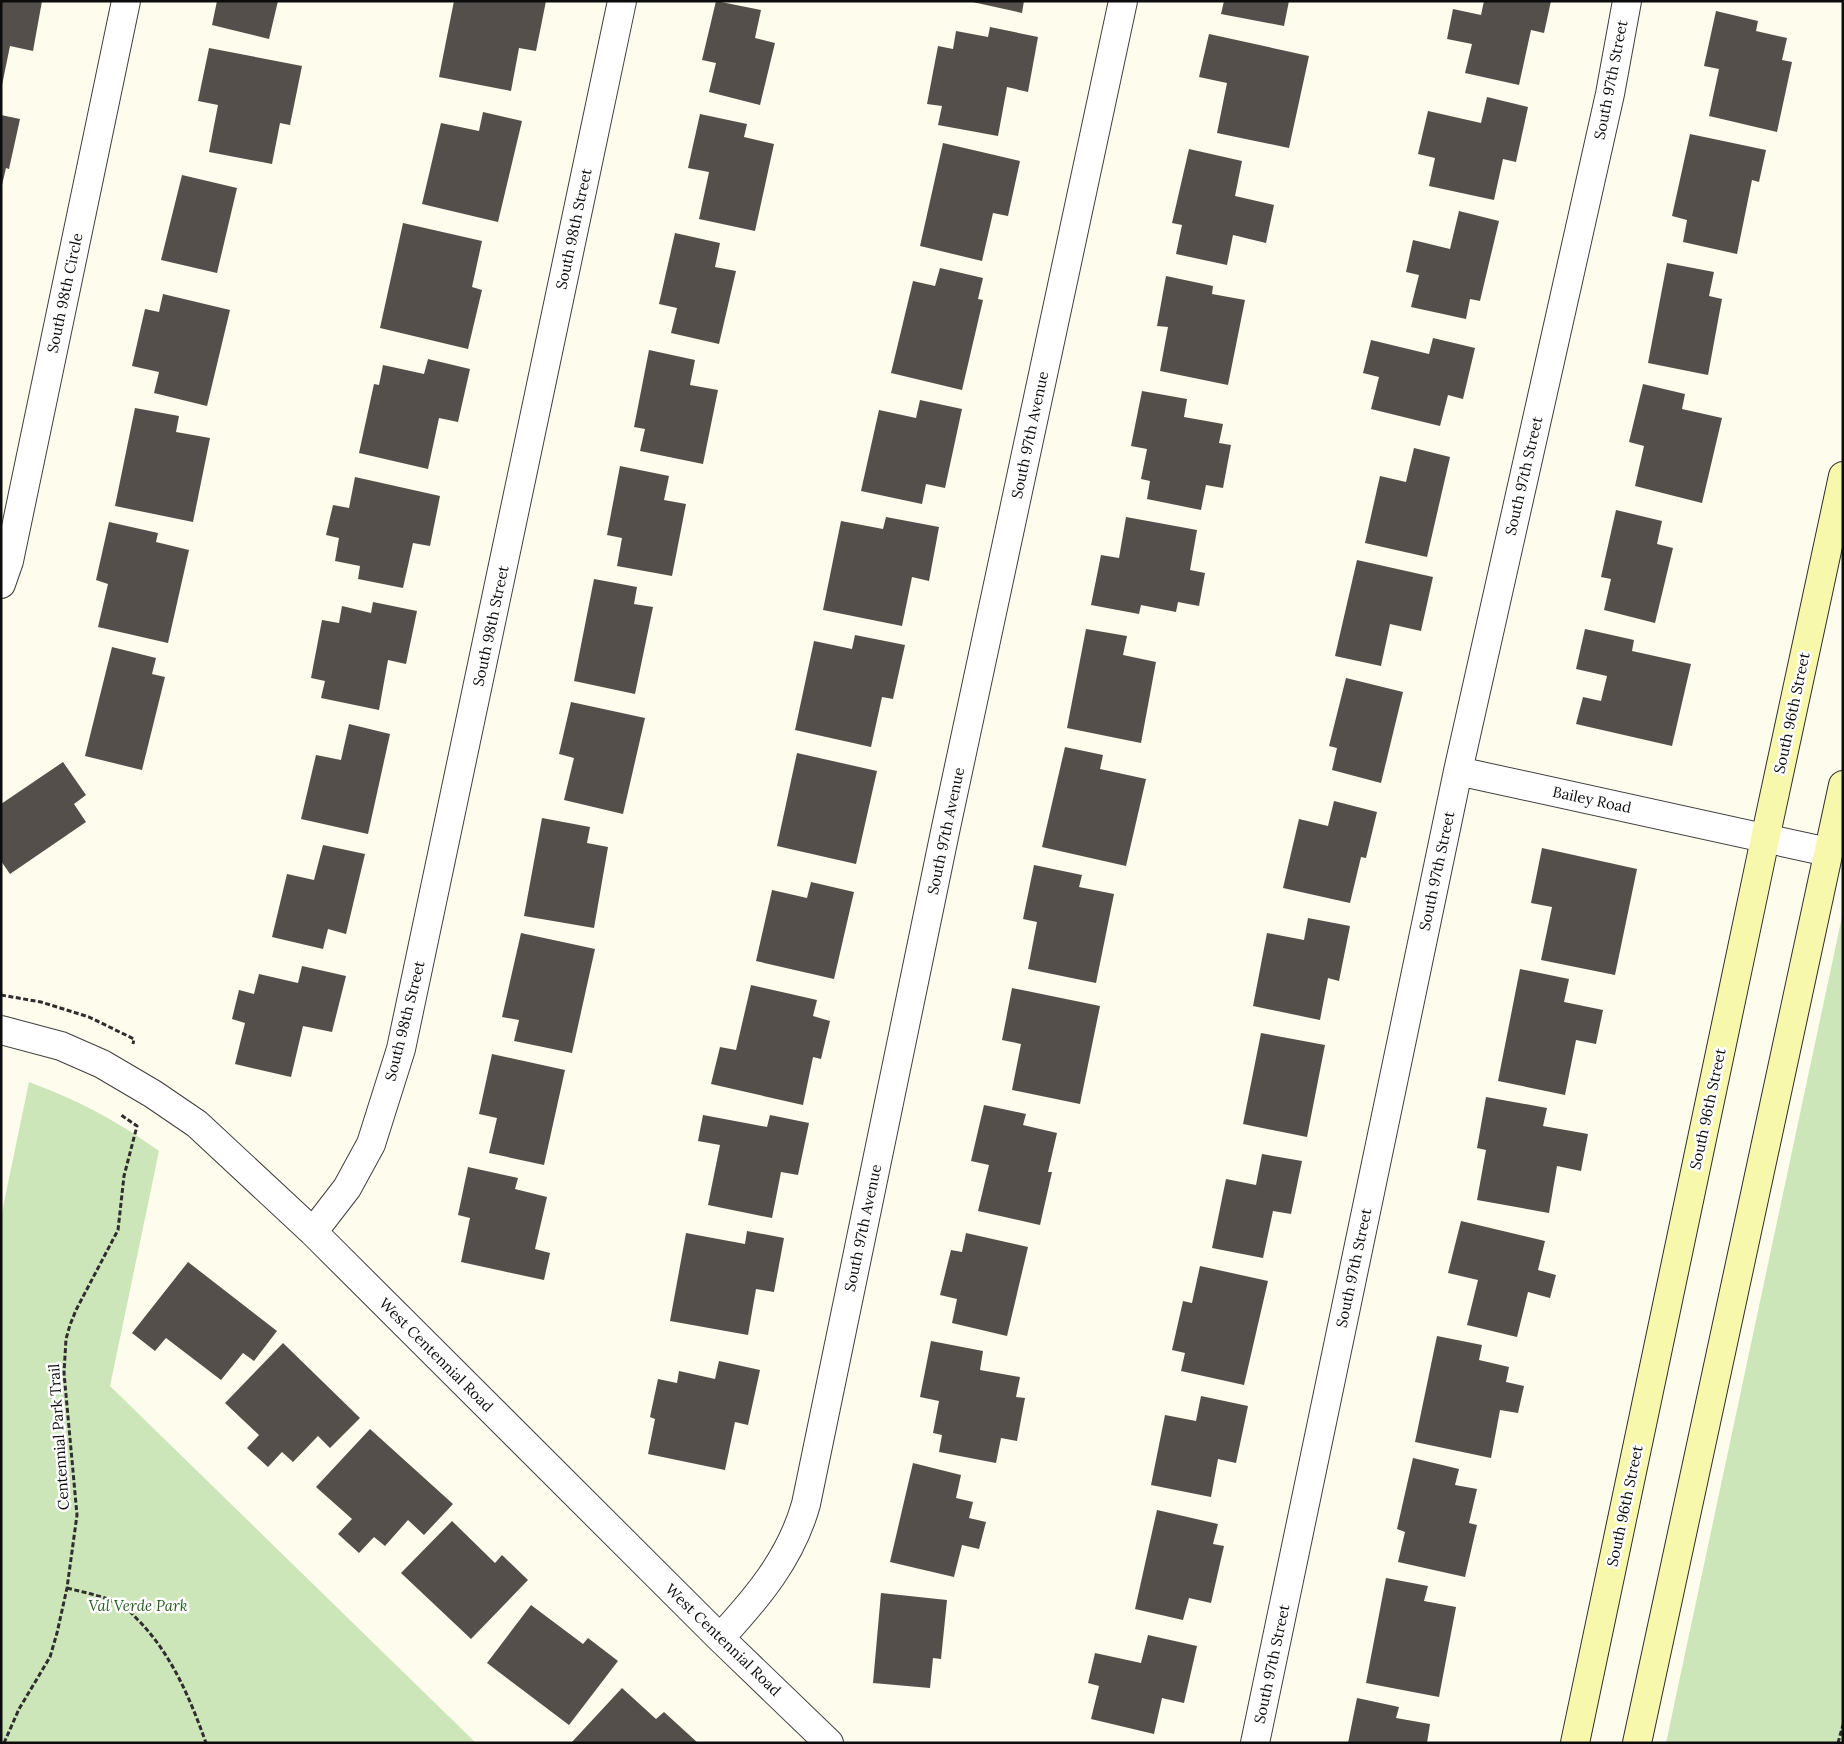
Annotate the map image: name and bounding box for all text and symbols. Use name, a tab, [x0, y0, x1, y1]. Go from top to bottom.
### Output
street label: South 97th Street	[1590, 18, 1631, 141]
street label: South 98th Street	[551, 166, 596, 291]
street label: South 98th Circle	[43, 231, 86, 355]
street label: South 97th Avenue	[1007, 369, 1052, 500]
street label: South 97th Street	[1501, 414, 1546, 537]
street label: South 98th Street	[468, 563, 513, 688]
street label: South 96th Street	[1769, 650, 1814, 775]
street label: South 97th Avenue	[923, 765, 968, 896]
street label: Bailey Road	[1551, 782, 1633, 817]
street label: South 97th Street	[1415, 809, 1458, 932]
street label: South 98th Street	[380, 959, 429, 1083]
street label: South 96th Street	[1685, 1046, 1730, 1171]
street label: South 97th Avenue	[840, 1162, 885, 1293]
street label: South 97th Street	[1332, 1206, 1375, 1329]
street label: West Centennial Road	[375, 1294, 497, 1416]
street label: Centennial Park Trail	[44, 1363, 73, 1511]
street label: South 96th Street	[1602, 1443, 1647, 1568]
street label: West Centennial Road	[661, 1579, 785, 1700]
park label: Val Verde Park	[88, 1596, 188, 1615]
street label: South 97th Street	[1250, 1602, 1293, 1725]

